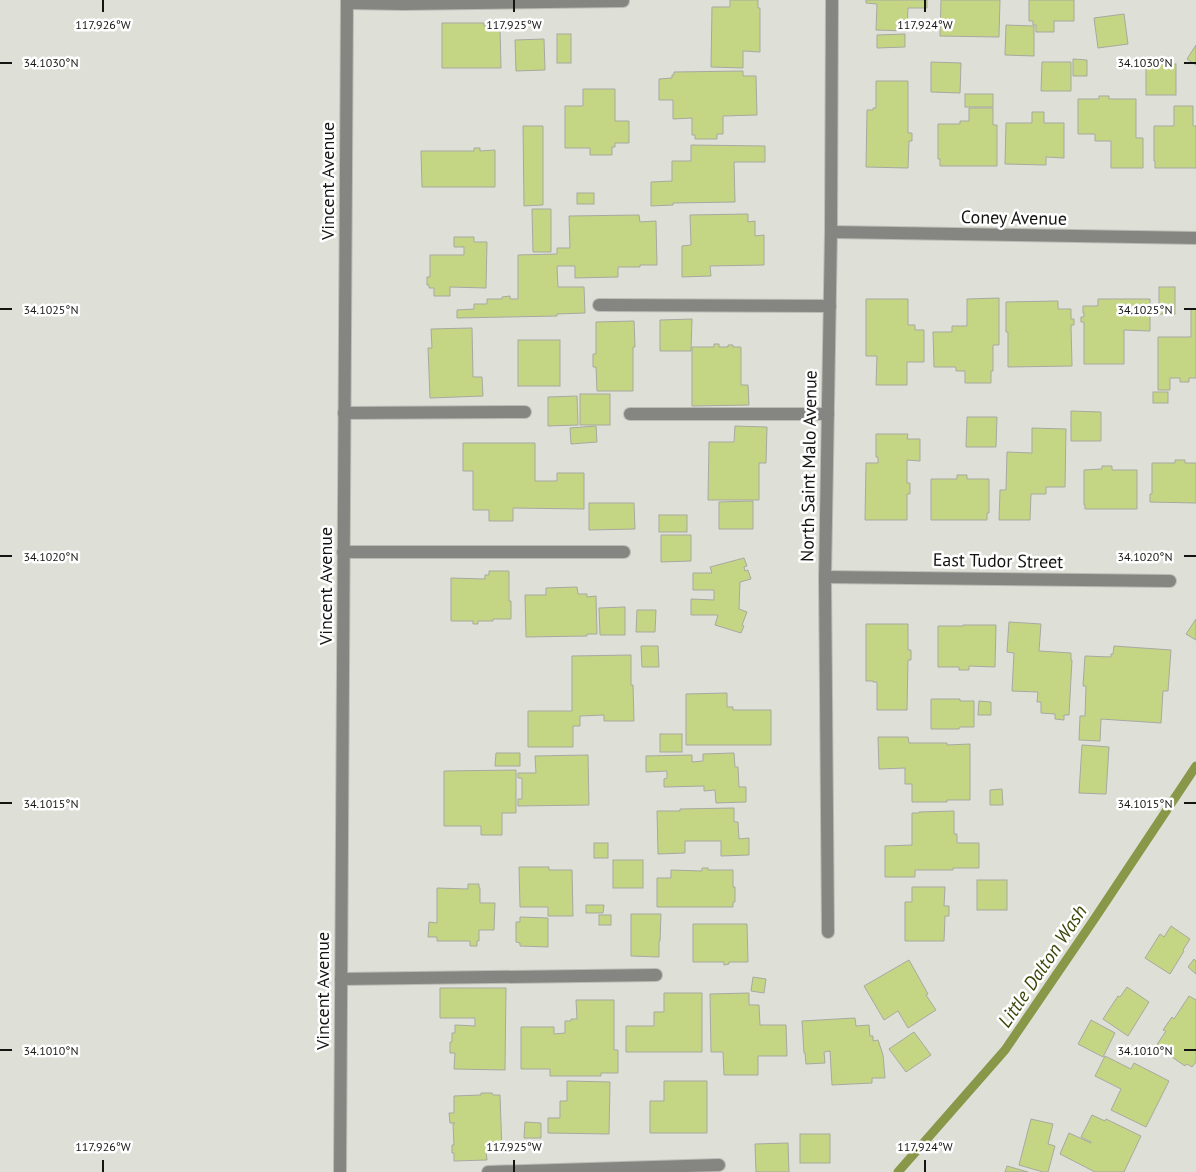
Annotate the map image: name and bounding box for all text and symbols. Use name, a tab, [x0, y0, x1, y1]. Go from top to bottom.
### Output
text: 117.926°W	[75, 17, 131, 32]
text: 117.925°W	[486, 17, 542, 32]
text: 117.924°W	[897, 17, 953, 32]
text: 34.1030°N	[24, 55, 78, 70]
text: 34.1030°N	[1118, 55, 1172, 70]
street label: Vincent Avenue	[316, 122, 339, 241]
street label: Coney Avenue	[961, 205, 1067, 230]
text: 34.1025°N	[24, 302, 78, 317]
text: 34.1025°N	[1118, 302, 1172, 317]
street label: North Saint Malo Avenue	[795, 370, 822, 562]
street label: Vincent Avenue	[314, 527, 337, 646]
street label: East Tudor Street	[933, 548, 1063, 573]
text: 34.1020°N	[24, 549, 78, 564]
text: 34.1020°N	[1118, 549, 1172, 564]
text: 34.1015°N	[24, 796, 78, 811]
text: 34.1015°N	[1118, 796, 1172, 811]
water label: Little Dalton Wash	[992, 900, 1092, 1032]
street label: Vincent Avenue	[311, 932, 334, 1051]
text: 34.1010°N	[24, 1043, 78, 1058]
text: 34.1010°N	[1118, 1043, 1172, 1058]
text: 117.926°W	[75, 1139, 131, 1154]
text: 117.925°W	[486, 1139, 542, 1154]
text: 117.924°W	[897, 1139, 953, 1154]

